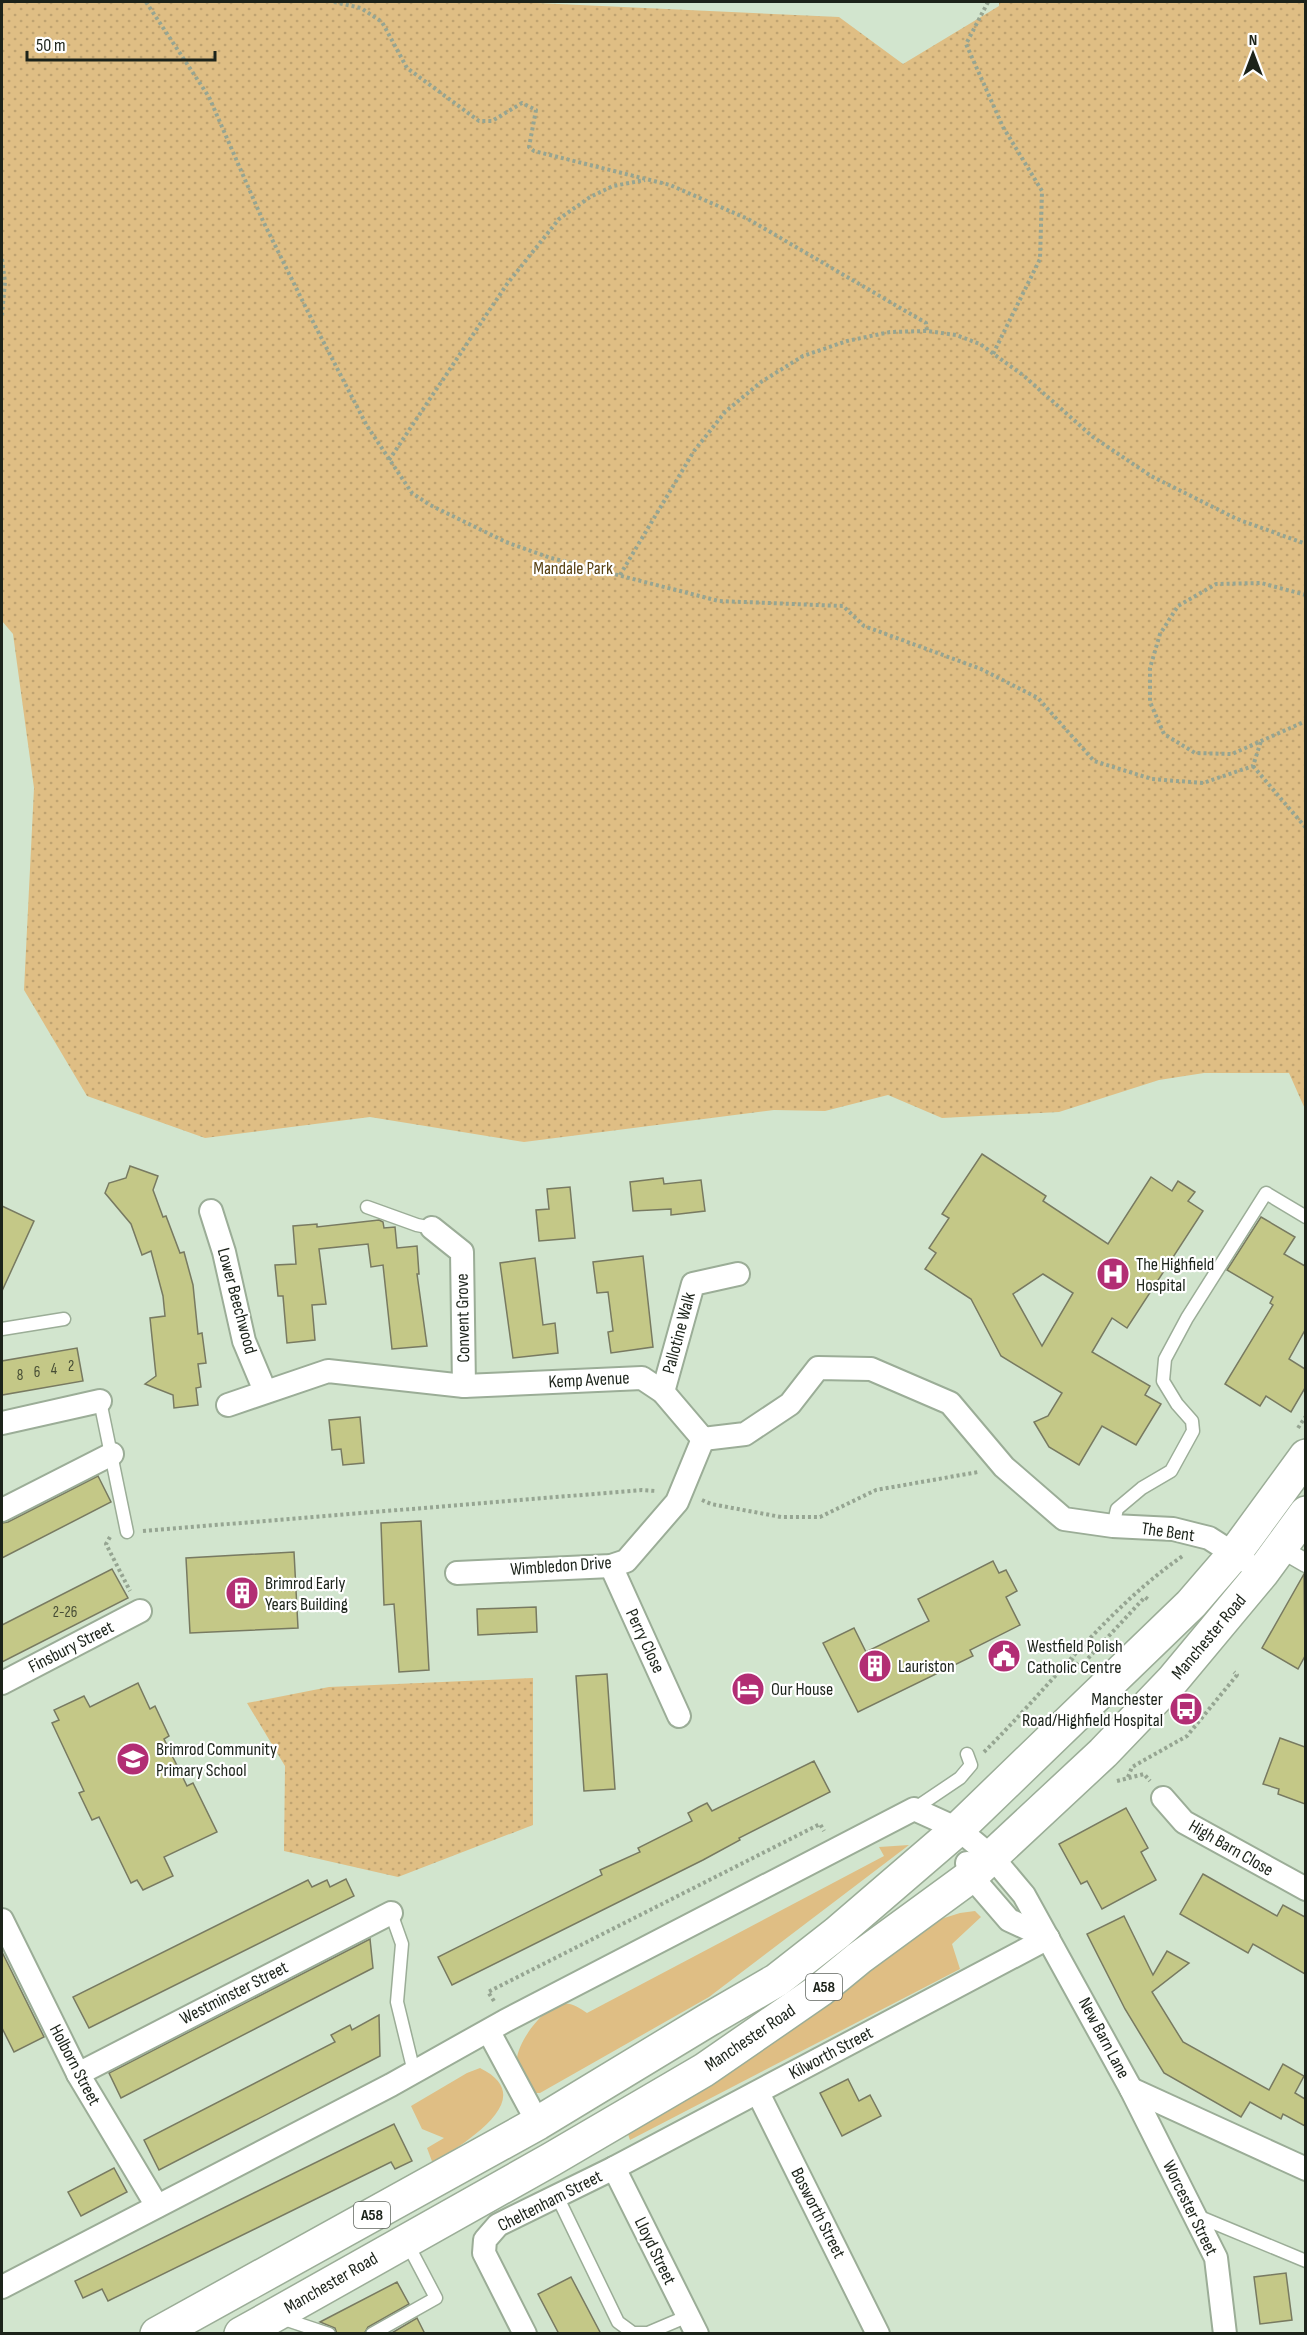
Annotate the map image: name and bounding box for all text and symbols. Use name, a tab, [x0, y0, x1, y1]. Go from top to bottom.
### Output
scale bar	[27, 24, 214, 62]
north arrow	[1223, 24, 1283, 84]
text: N	[1249, 31, 1257, 50]
text: 50 m	[36, 35, 66, 56]
park label: Mandale Park	[533, 558, 613, 579]
street label: Lower Beechwood	[213, 1246, 261, 1356]
place label: The Highfield Hospital	[1136, 1254, 1214, 1296]
hospital icon: The Highfield Hospital	[1095, 1256, 1131, 1292]
street label: Convent Grove	[452, 1273, 474, 1363]
street label: Pallotine Walk	[658, 1290, 700, 1376]
house number: 2	[68, 1357, 74, 1376]
house number: 4	[51, 1360, 57, 1379]
house number: 6	[34, 1363, 40, 1382]
house number: 8	[17, 1366, 23, 1385]
street label: Kemp Avenue	[548, 1367, 630, 1393]
street label: The Bent	[1140, 1518, 1196, 1546]
street label: Wimbledon Drive	[510, 1552, 612, 1580]
place label: Brimrod Early Years Building	[265, 1573, 348, 1615]
building icon: Brimrod Early Years Building	[224, 1575, 260, 1611]
street label: Manchester Road	[1167, 1590, 1251, 1684]
house number: 2-26	[53, 1603, 77, 1622]
street label: Perry Close	[621, 1606, 669, 1676]
street label: Finsbury Street	[25, 1616, 118, 1677]
place label: Westfield Polish Catholic Centre	[1027, 1636, 1123, 1678]
public building icon: Westfield Polish Catholic Centre	[986, 1638, 1022, 1674]
building icon: Lauriston	[857, 1648, 893, 1684]
place label: Lauriston	[898, 1656, 955, 1677]
hotel icon: Our House	[730, 1671, 766, 1707]
place label: Our House	[771, 1679, 833, 1700]
place label: Manchester Road/Highfield Hospital	[1022, 1689, 1163, 1731]
bus stop icon: Manchester Road/Highfield Hospital	[1168, 1691, 1204, 1727]
place label: Brimrod Community Primary School	[156, 1739, 277, 1781]
school or university icon: Brimrod Community Primary School	[115, 1741, 151, 1777]
street label: High Barn Close	[1185, 1815, 1277, 1881]
street label: Westminster Street	[177, 1957, 292, 2029]
road number: A58	[806, 1974, 842, 2000]
street label: New Barn Lane	[1074, 1994, 1134, 2082]
street label: Manchester Road	[701, 2000, 799, 2076]
street label: Holborn Street	[45, 2021, 105, 2109]
street label: Kilworth Street	[786, 2022, 877, 2084]
street label: Worcester Street	[1158, 2157, 1222, 2259]
street label: Bosworth Street	[786, 2164, 850, 2262]
street label: Cheltenham Street	[494, 2165, 606, 2236]
road number: A58	[354, 2202, 390, 2228]
street label: Lloyd Street	[630, 2214, 681, 2289]
street label: Manchester Road	[280, 2248, 382, 2318]

